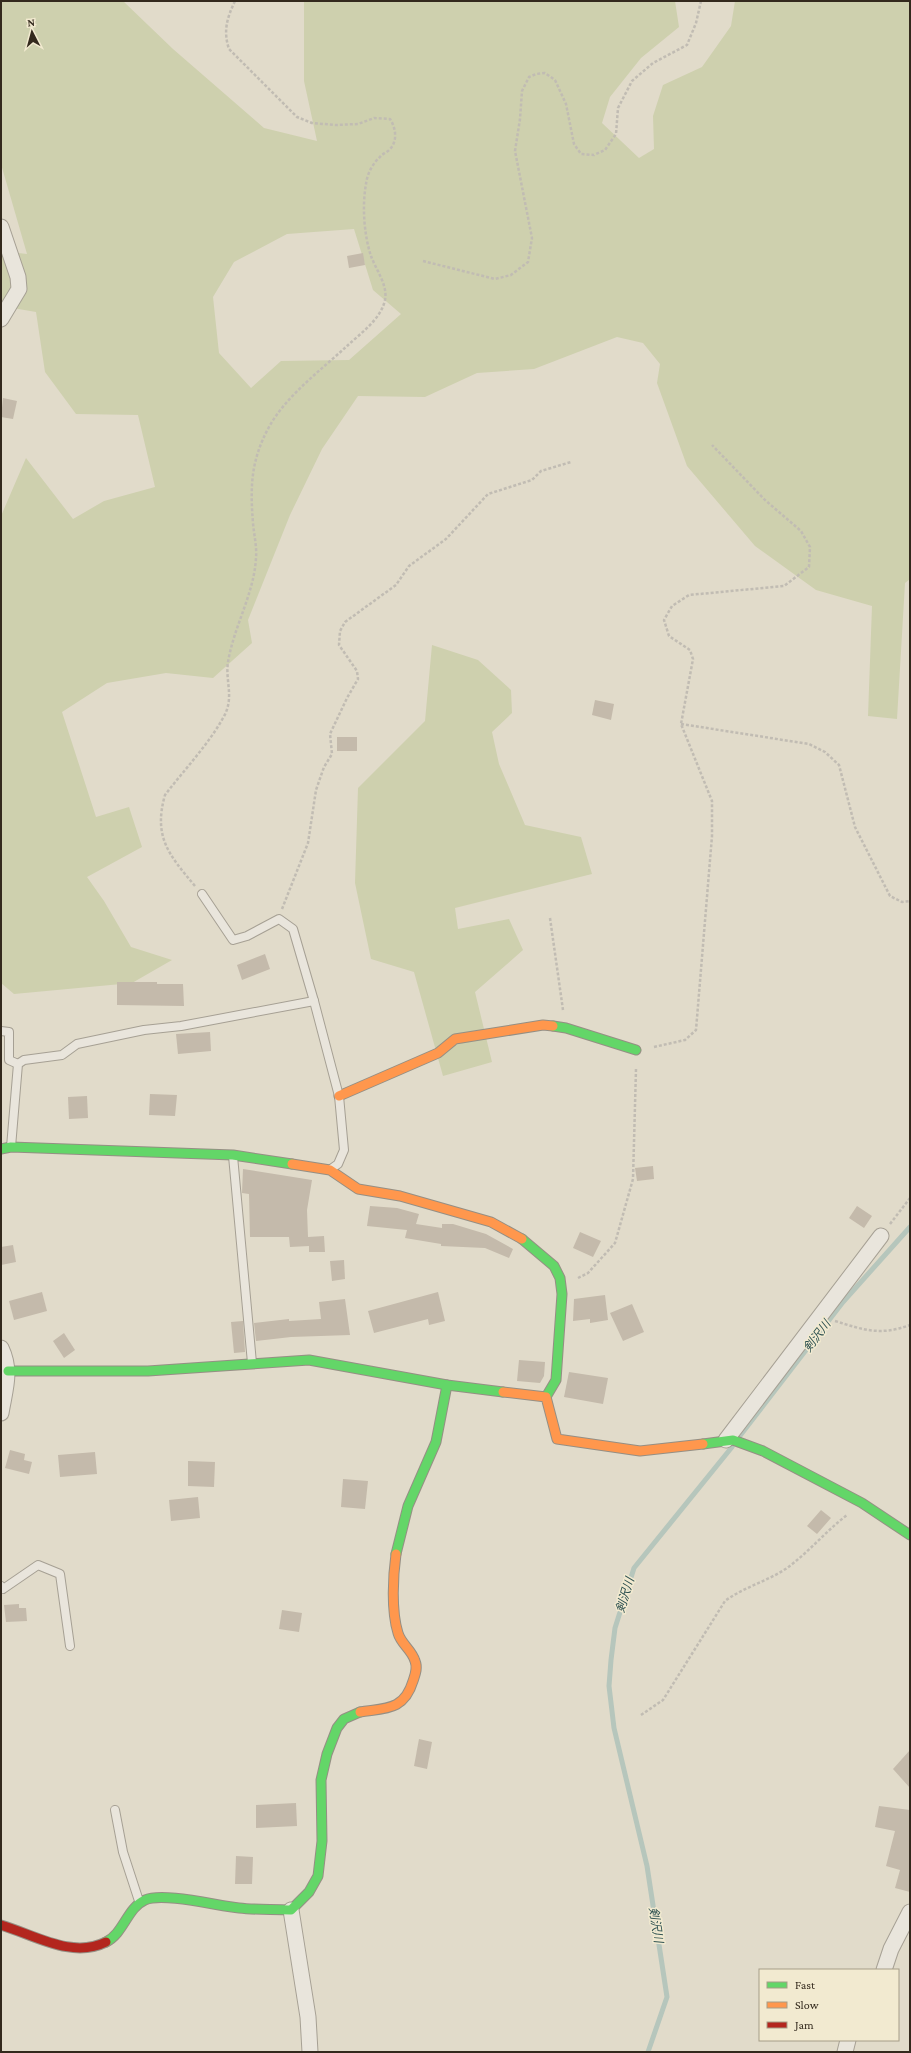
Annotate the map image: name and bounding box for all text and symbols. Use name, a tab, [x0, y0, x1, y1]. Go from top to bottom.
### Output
north arrow	[12, 12, 52, 52]
text: N	[27, 16, 36, 28]
water label: 剣沢川	[801, 1316, 835, 1355]
water label: 剣沢川	[613, 1574, 638, 1614]
water label: 剣沢川	[646, 1906, 666, 1946]
legend	[759, 1969, 899, 2041]
text: Fast	[795, 1978, 816, 1992]
text: Slow	[795, 1998, 819, 2012]
text: Jam	[794, 2018, 814, 2032]

